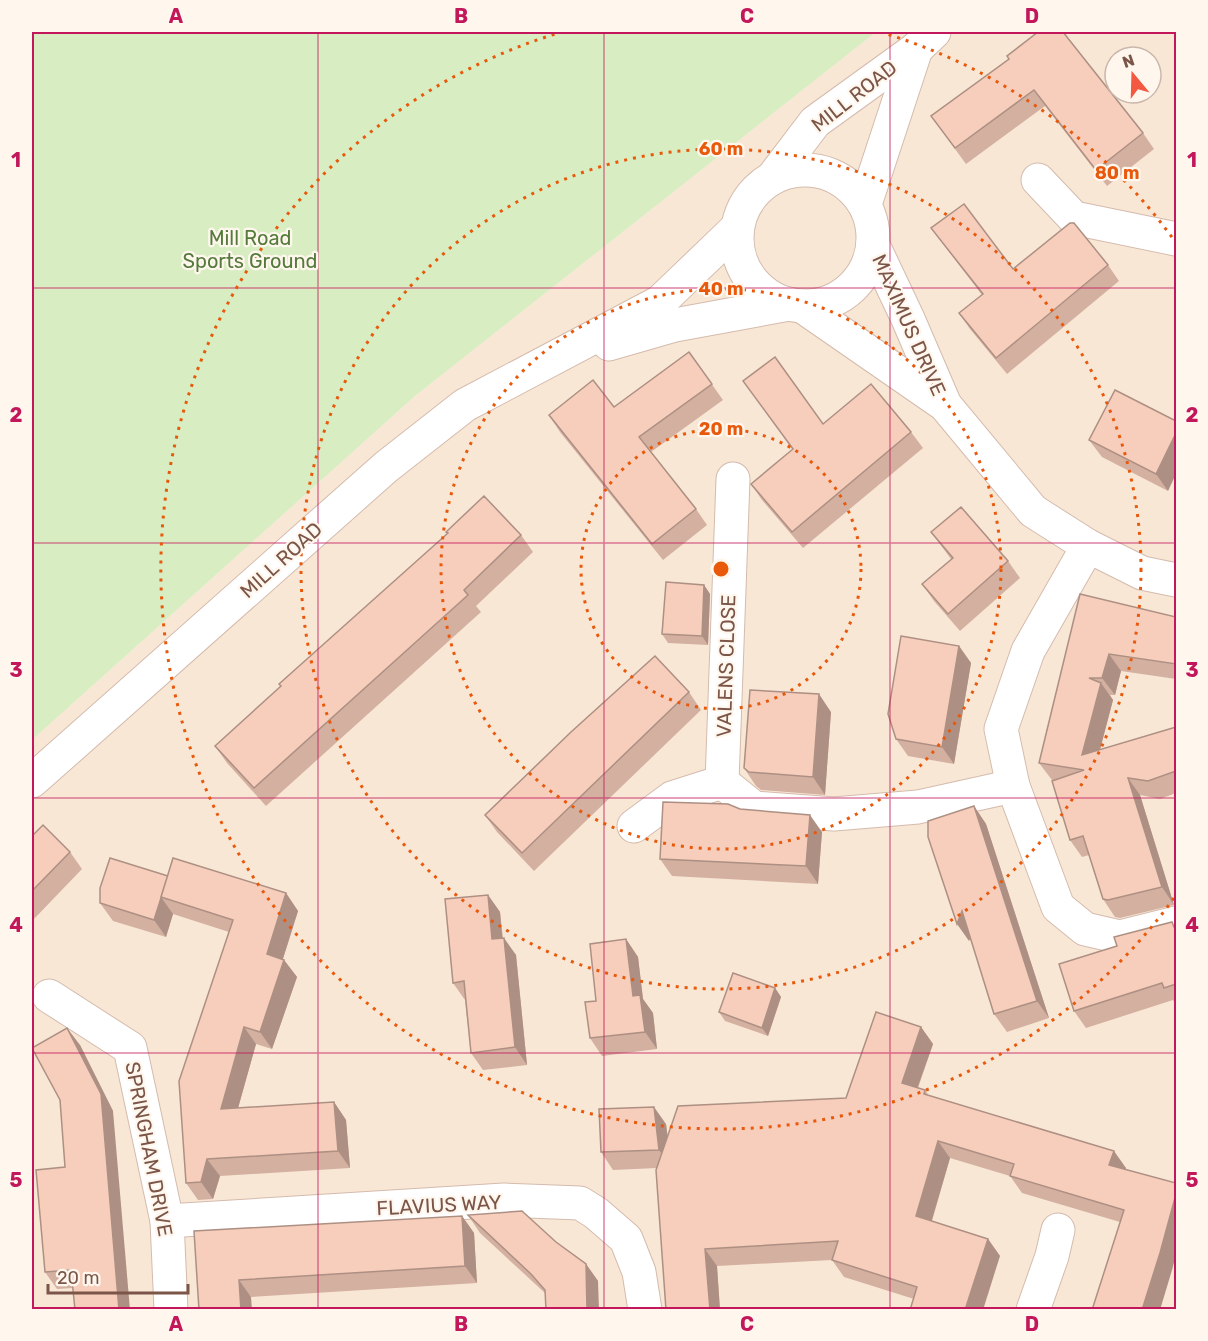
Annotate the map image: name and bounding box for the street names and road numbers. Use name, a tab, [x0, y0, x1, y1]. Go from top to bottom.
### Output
street label: MILL ROAD	[807, 55, 901, 137]
street label: MAXIMUS DRIVE	[867, 251, 951, 399]
street label: MILL ROAD	[235, 517, 327, 603]
street label: VALENS CLOSE	[712, 594, 740, 738]
street label: SPRINGHAM DRIVE	[120, 1060, 178, 1238]
street label: FLAVIUS WAY	[376, 1190, 502, 1220]

